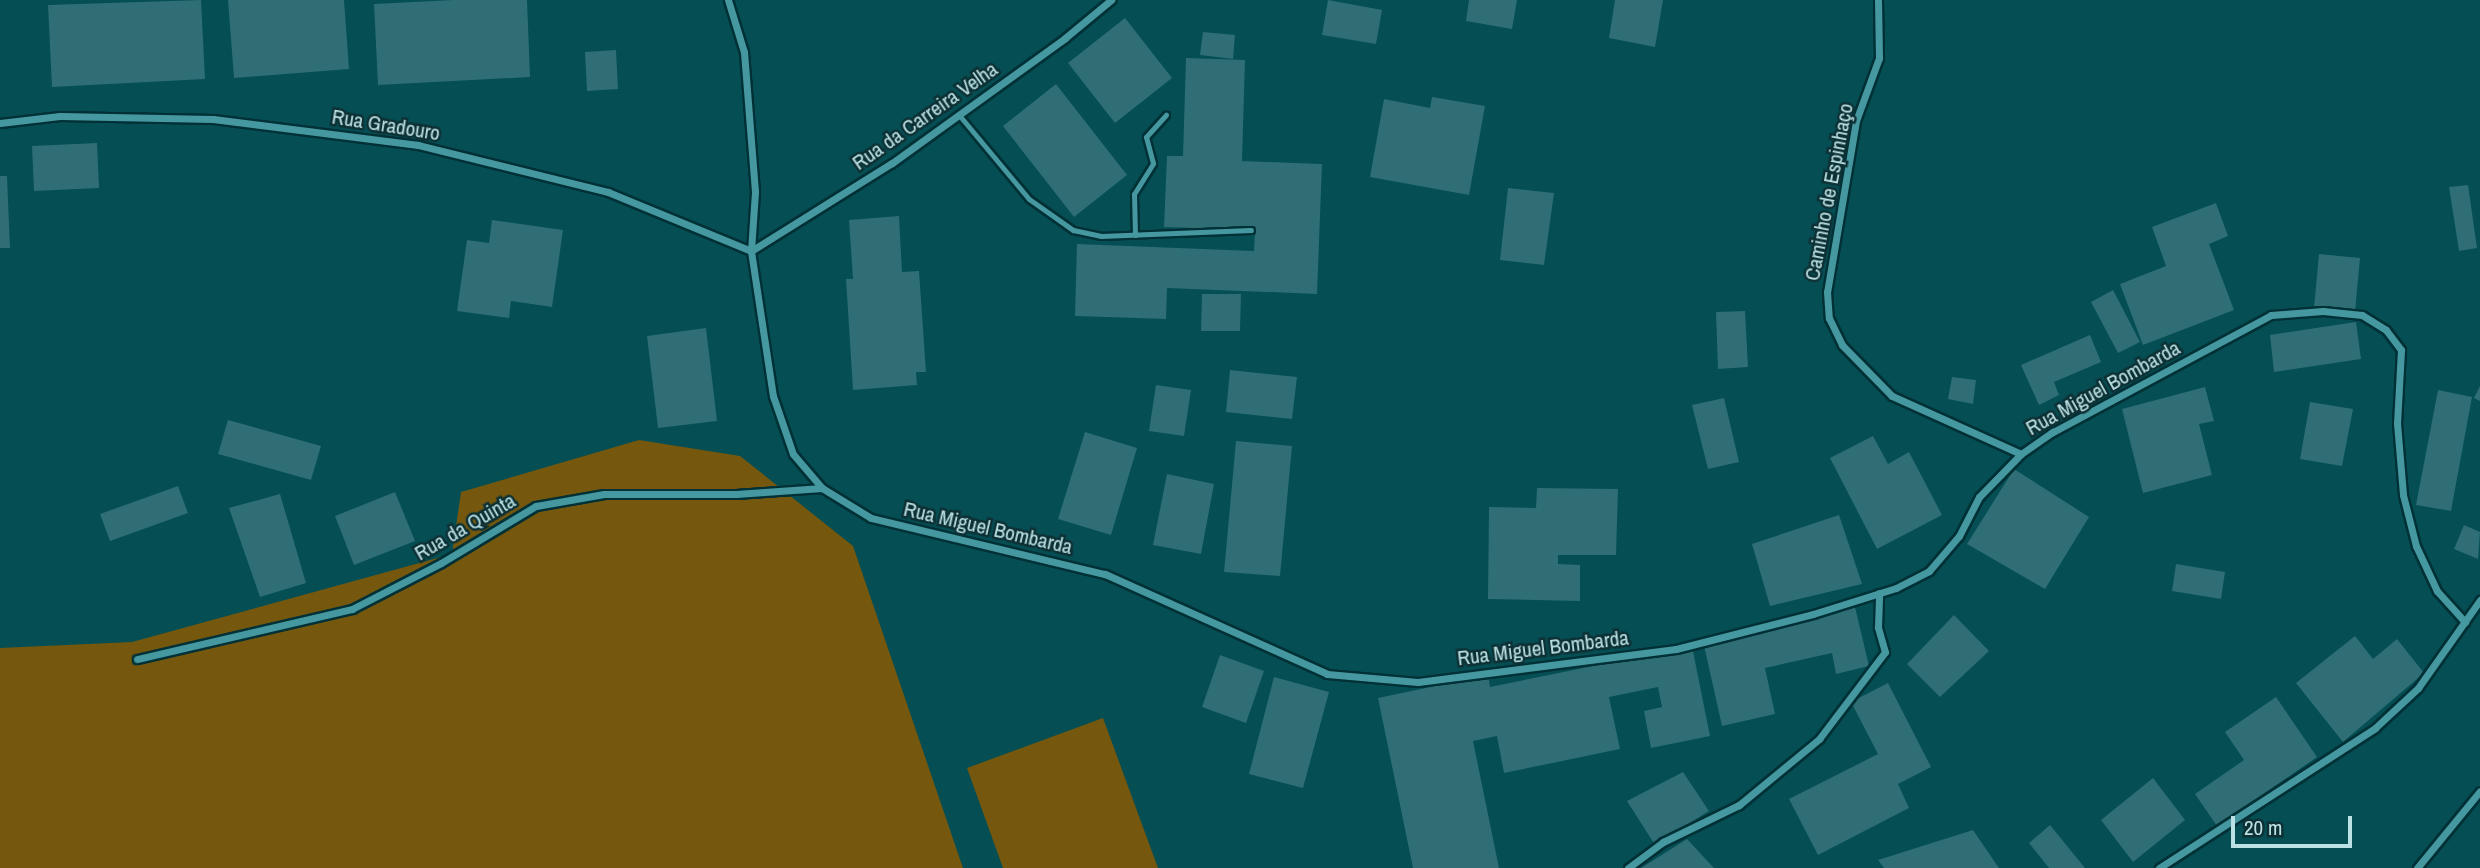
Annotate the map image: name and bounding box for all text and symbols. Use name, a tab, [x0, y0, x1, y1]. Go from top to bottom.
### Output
street label: Rua da Carreira Velha	[848, 57, 1002, 175]
street label: Caminho de Espinhaço	[1799, 101, 1859, 283]
street label: Rua Gradouro	[330, 104, 442, 146]
street label: Rua Miguel Bombarda	[2022, 335, 2184, 441]
street label: Rua da Quinta	[410, 488, 520, 566]
street label: Rua Miguel Bombarda	[901, 496, 1075, 560]
street label: Rua Miguel Bombarda	[1456, 625, 1630, 671]
scale bar	[2235, 802, 2356, 846]
text: 20 m	[2244, 813, 2282, 842]

